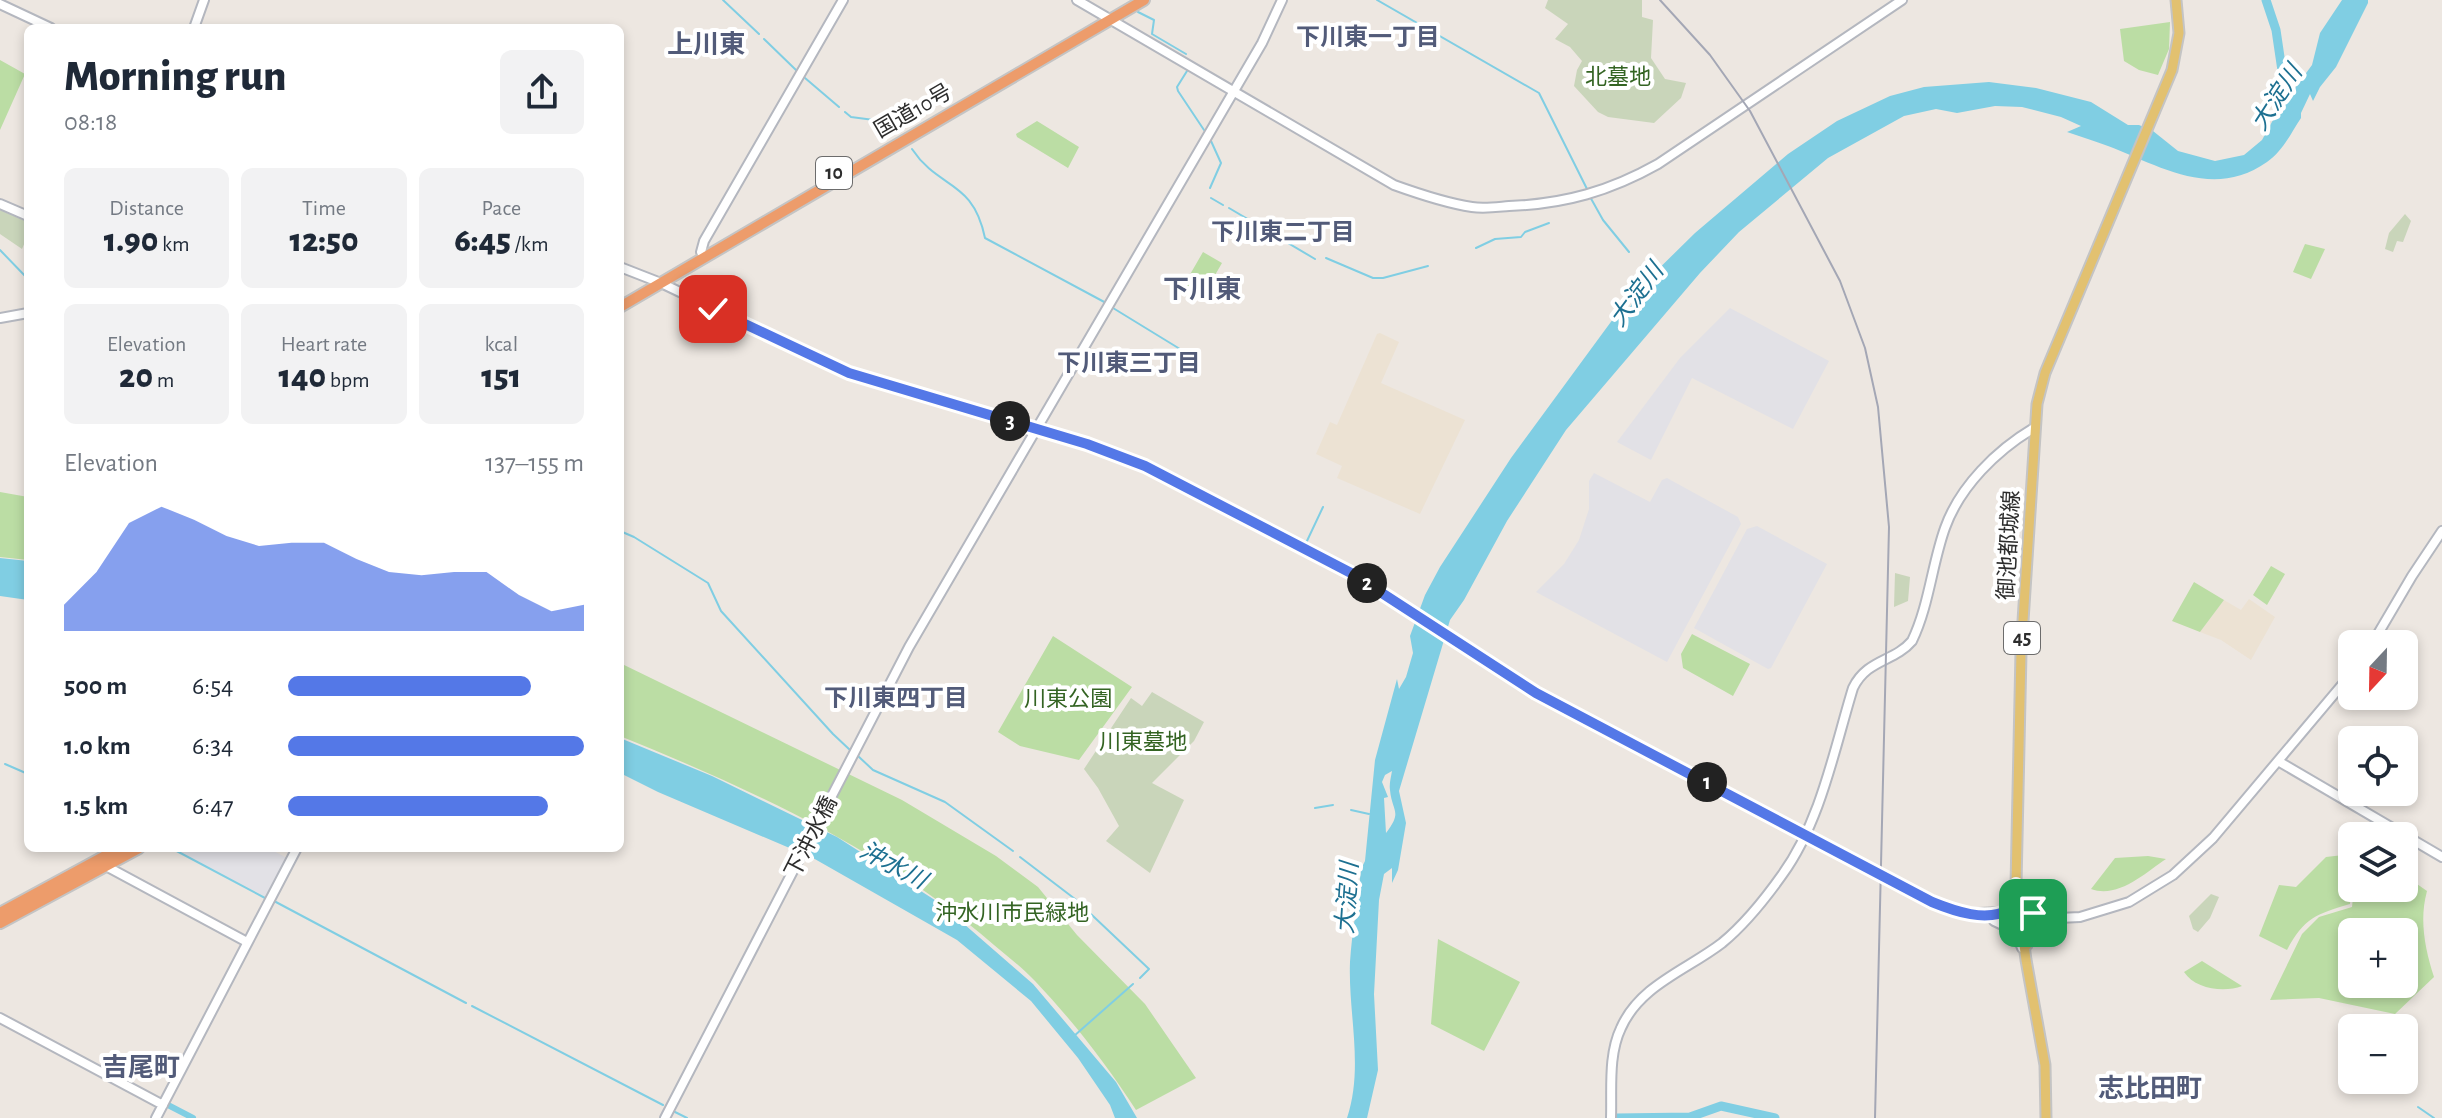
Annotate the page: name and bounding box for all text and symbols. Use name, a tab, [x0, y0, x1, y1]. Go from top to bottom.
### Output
district label: 下川東一丁目	[1296, 24, 1440, 50]
district label: 上川東	[667, 30, 745, 58]
button: share	[500, 50, 584, 134]
text: Morning run	[64, 55, 287, 99]
water label: 大淀川	[2246, 58, 2308, 135]
park label: 北墓地	[1585, 65, 1651, 88]
street label: 国道10号	[870, 79, 955, 142]
text: 08:18	[64, 109, 117, 135]
road number: 10	[816, 157, 852, 189]
text: Distance	[109, 197, 184, 219]
text: Time	[302, 197, 346, 219]
text: Pace	[482, 197, 521, 219]
district label: 下川東二丁目	[1211, 219, 1355, 245]
text: 1.90	[104, 224, 158, 258]
text: 12:50	[289, 224, 359, 258]
text: 6:45	[454, 224, 511, 258]
text: km	[158, 233, 190, 255]
text: /km	[511, 233, 548, 255]
water label: 大淀川	[1604, 255, 1670, 331]
pin	[679, 275, 747, 343]
district label: 下川東	[1163, 275, 1241, 303]
icon: check	[691, 287, 735, 331]
text: Elevation	[107, 333, 186, 355]
text: Heart rate	[281, 333, 367, 355]
text: kcal	[485, 333, 518, 355]
district label: 下川東三丁目	[1057, 350, 1201, 376]
text: 20	[119, 360, 153, 394]
text: 140	[278, 360, 326, 394]
text: 151	[481, 360, 521, 394]
text: m	[153, 369, 174, 391]
text: bpm	[326, 369, 370, 391]
pin: 3	[990, 401, 1030, 441]
text: 3	[1005, 410, 1015, 432]
text: Elevation	[64, 450, 158, 476]
text: 137–155 m	[485, 450, 584, 476]
street label: 御池都城線	[1994, 489, 2023, 601]
pin: 2	[1347, 563, 1387, 603]
text: 2	[1362, 572, 1372, 594]
road number: 45	[2004, 622, 2040, 654]
north arrow	[2338, 630, 2418, 710]
map controls	[2338, 630, 2418, 1094]
text: 500 m	[64, 673, 127, 699]
text: 6:54	[192, 673, 234, 699]
district label: 下川東四丁目	[824, 685, 968, 711]
park label: 川東公園	[1024, 687, 1112, 710]
button: locate	[2338, 726, 2418, 806]
park label: 川東墓地	[1099, 730, 1187, 753]
text: 1.0 km	[64, 733, 131, 759]
text: 6:34	[192, 733, 233, 759]
pin: 1	[1687, 762, 1727, 802]
text: 1	[1703, 771, 1711, 793]
street label: 下沖水橋	[780, 792, 841, 881]
text: 1.5 km	[64, 793, 128, 819]
text: 6:47	[192, 793, 234, 819]
button: layers	[2338, 822, 2418, 902]
water label: 沖水川	[856, 837, 934, 895]
water label: 大淀川	[1332, 858, 1363, 935]
pin	[1999, 879, 2067, 947]
icon: arrive	[2011, 891, 2055, 935]
park label: 沖水川市民緑地	[935, 901, 1089, 924]
button: +	[2338, 918, 2418, 998]
button: −	[2338, 1014, 2418, 1094]
district label: 吉尾町	[102, 1053, 180, 1081]
district label: 志比田町	[2098, 1074, 2202, 1102]

